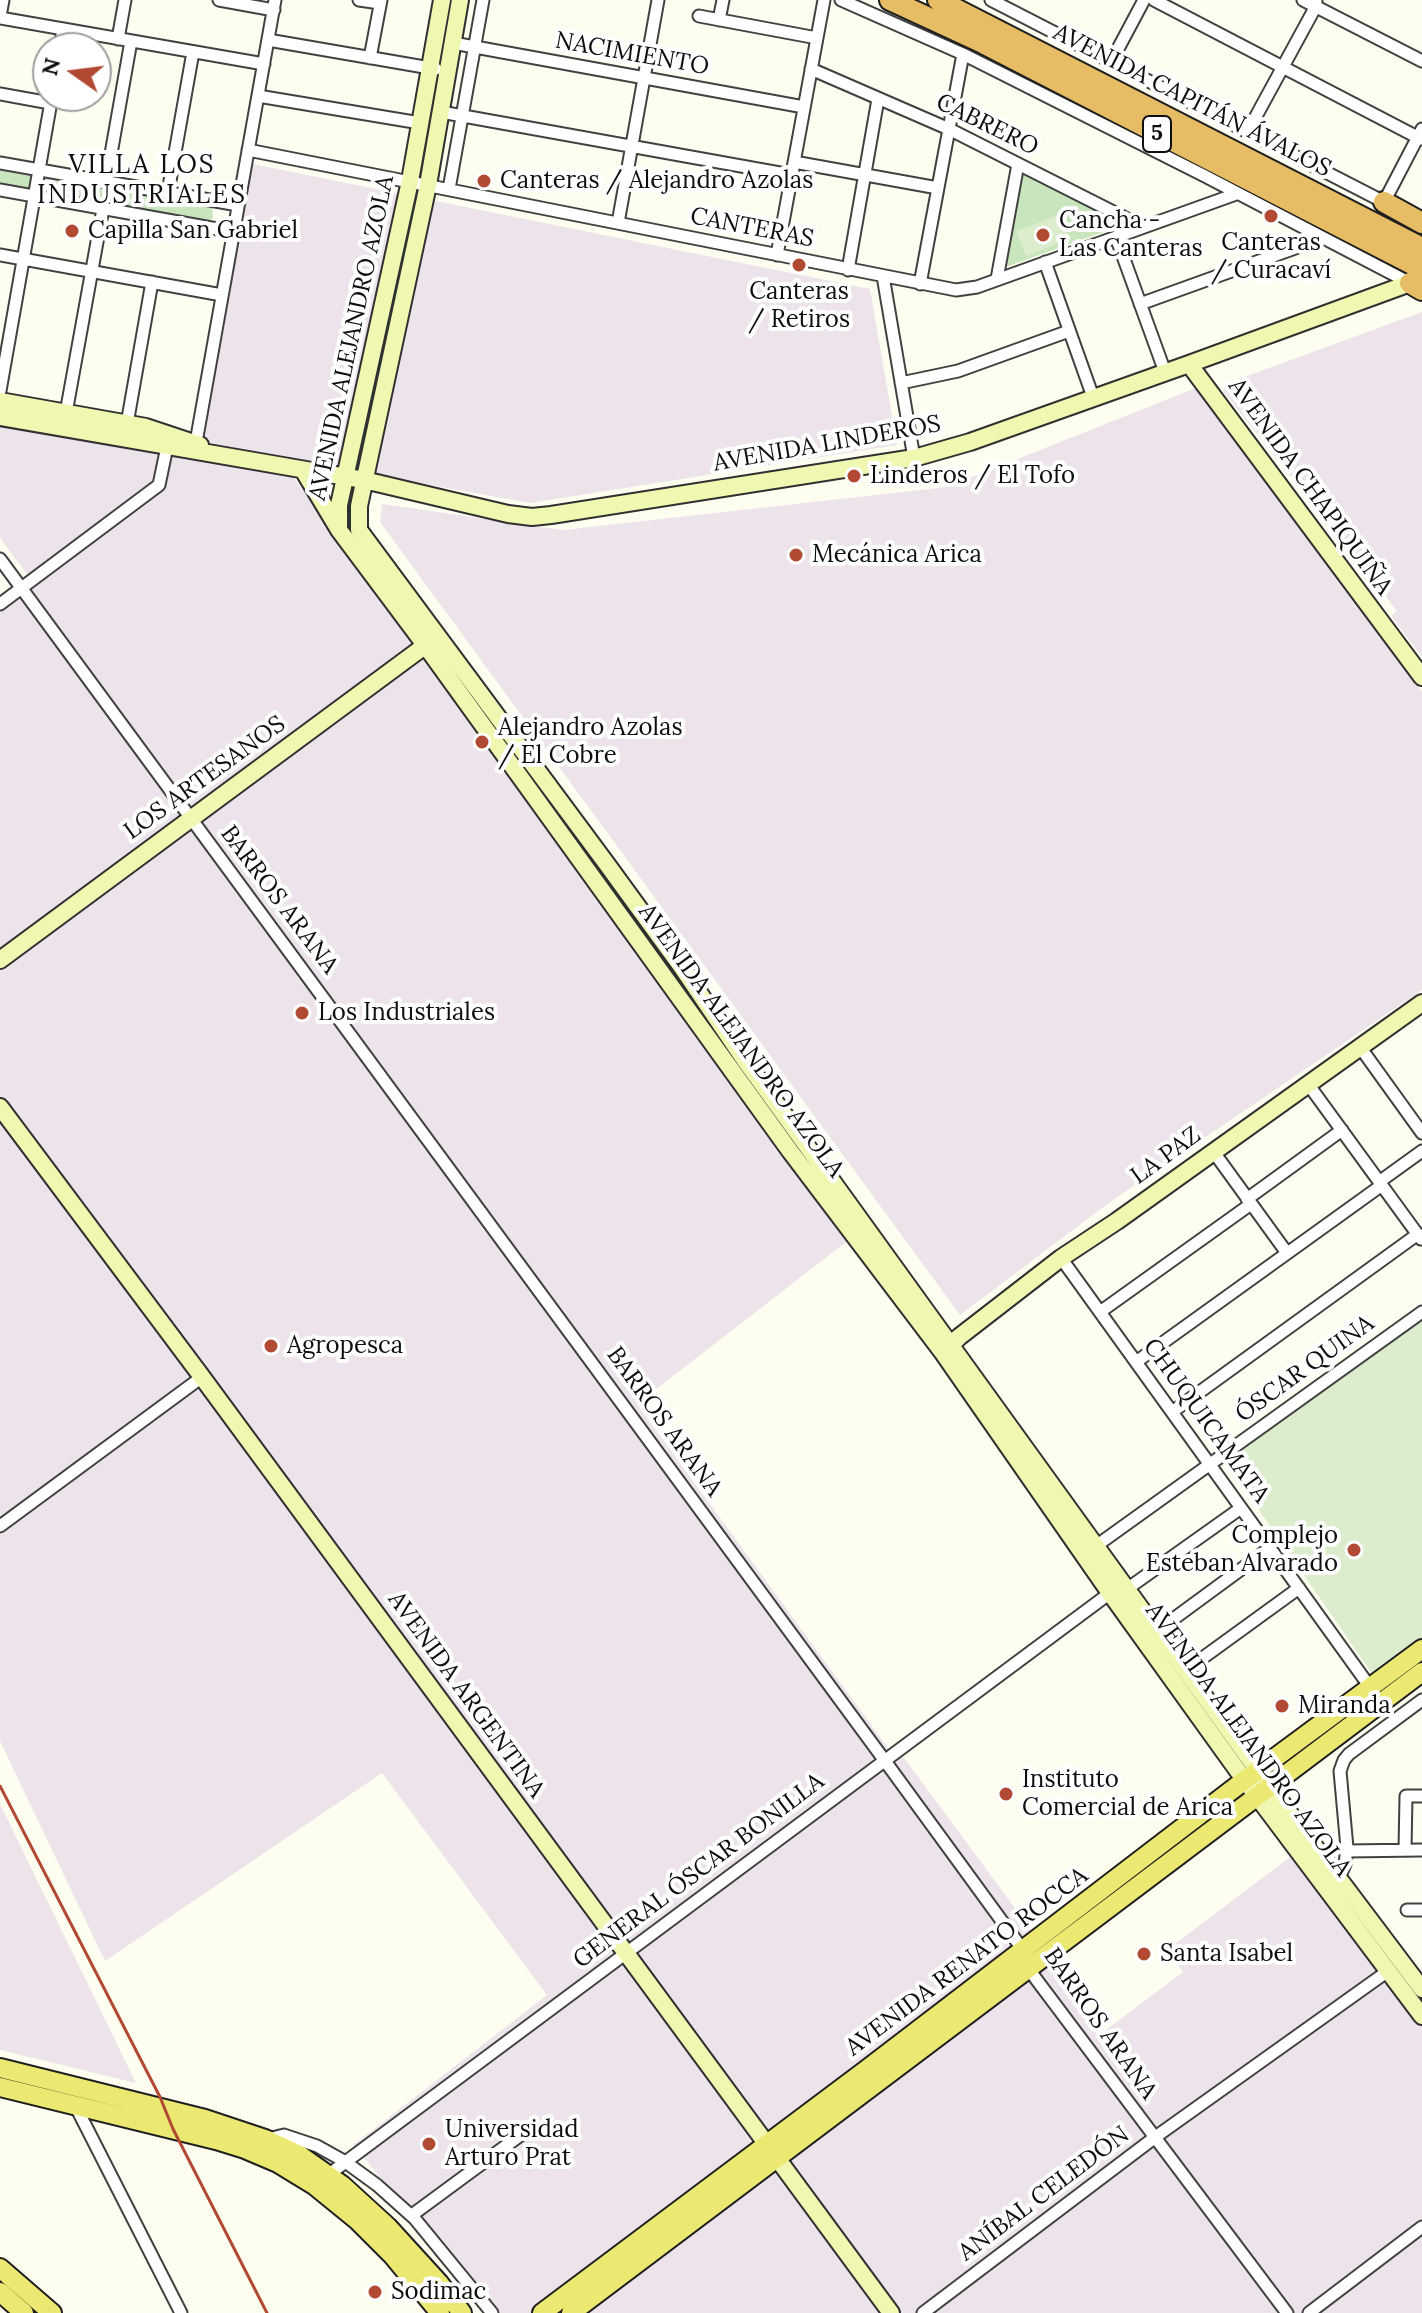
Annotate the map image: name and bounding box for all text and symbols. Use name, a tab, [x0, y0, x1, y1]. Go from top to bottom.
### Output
street label: AVENIDA CAPITÁN ÁVALOS	[1048, 18, 1336, 184]
street label: NACIMIENTO	[553, 26, 711, 82]
north arrow	[32, 32, 112, 112]
text: N	[35, 55, 66, 78]
street label: CABRERO	[931, 88, 1043, 162]
road number: 5	[1143, 116, 1171, 152]
district label: VILLA LOS INDUSTRIALES	[37, 150, 247, 212]
place label: Canteras / Alejandro Azolas	[500, 167, 813, 195]
marker: Canteras / Alejandro Azolas	[475, 172, 493, 190]
street label: AVENIDA ALEJANDRO AZOLA	[303, 173, 401, 503]
street label: CANTERAS	[688, 202, 816, 254]
place label: Cancha - Las Canteras	[1059, 207, 1203, 263]
marker: Canteras / Curacaví	[1262, 207, 1280, 225]
place label: Capilla San Gabriel	[88, 217, 298, 245]
marker: Capilla San Gabriel	[63, 222, 81, 240]
marker: Cancha - Las Canteras	[1034, 226, 1052, 244]
place label: Canteras / Curacaví	[1211, 229, 1331, 285]
marker: Canteras / Retiros	[790, 256, 808, 274]
place label: Canteras / Retiros	[748, 278, 850, 334]
street label: AVENIDA CHAPIQUIÑA	[1222, 373, 1398, 601]
street label: AVENIDA LINDEROS	[711, 410, 943, 478]
place label: Linderos / El Tofo	[870, 462, 1075, 490]
marker: Linderos / El Tofo	[845, 467, 863, 485]
place label: Mecánica Arica	[812, 541, 982, 569]
marker: Mecánica Arica	[787, 546, 805, 564]
street label: LOS ARTESANOS	[119, 710, 291, 846]
place label: Alejandro Azolas / El Cobre	[498, 714, 683, 770]
marker: Alejandro Azolas / El Cobre	[473, 733, 491, 751]
street label: BARROS ARANA	[214, 820, 344, 980]
street label: AVENIDA ALEJANDRO AZOLA	[632, 899, 850, 1183]
place label: Los Industriales	[318, 999, 495, 1027]
marker: Los Industriales	[293, 1004, 311, 1022]
street label: LA PAZ	[1125, 1121, 1207, 1191]
street label: ÓSCAR QUINA	[1230, 1309, 1380, 1429]
place label: Agropesca	[287, 1332, 403, 1360]
street label: CHUQUICAMATA	[1137, 1333, 1275, 1509]
marker: Agropesca	[262, 1337, 280, 1355]
street label: BARROS ARANA	[600, 1342, 728, 1502]
place label: Complejo Esteban Alvarado	[1146, 1522, 1338, 1578]
marker: Complejo Esteban Alvarado	[1345, 1541, 1363, 1559]
street label: AVENIDA ARGENTINA	[381, 1586, 551, 1804]
street label: AVENIDA ALEJANDRO AZOLA	[1139, 1598, 1357, 1882]
place label: Miranda	[1298, 1692, 1391, 1720]
marker: Miranda	[1273, 1697, 1291, 1715]
place label: Instituto Comercial de Arica	[1022, 1766, 1233, 1822]
street label: GENERAL ÓSCAR BONILLA	[568, 1767, 830, 1975]
marker: Instituto Comercial de Arica	[997, 1785, 1015, 1803]
street label: AVENIDA RENATO ROCCA	[840, 1861, 1094, 2063]
place label: Santa Isabel	[1160, 1940, 1293, 1968]
street label: BARROS ARANA	[1037, 1943, 1163, 2105]
marker: Santa Isabel	[1135, 1945, 1153, 1963]
place label: Universidad Arturo Prat	[445, 2116, 579, 2172]
street label: ANÍBAL CELEDÓN	[953, 2120, 1135, 2268]
marker: Universidad Arturo Prat	[420, 2135, 438, 2153]
place label: Sodimac	[391, 2278, 486, 2306]
marker: Sodimac	[366, 2283, 384, 2301]

